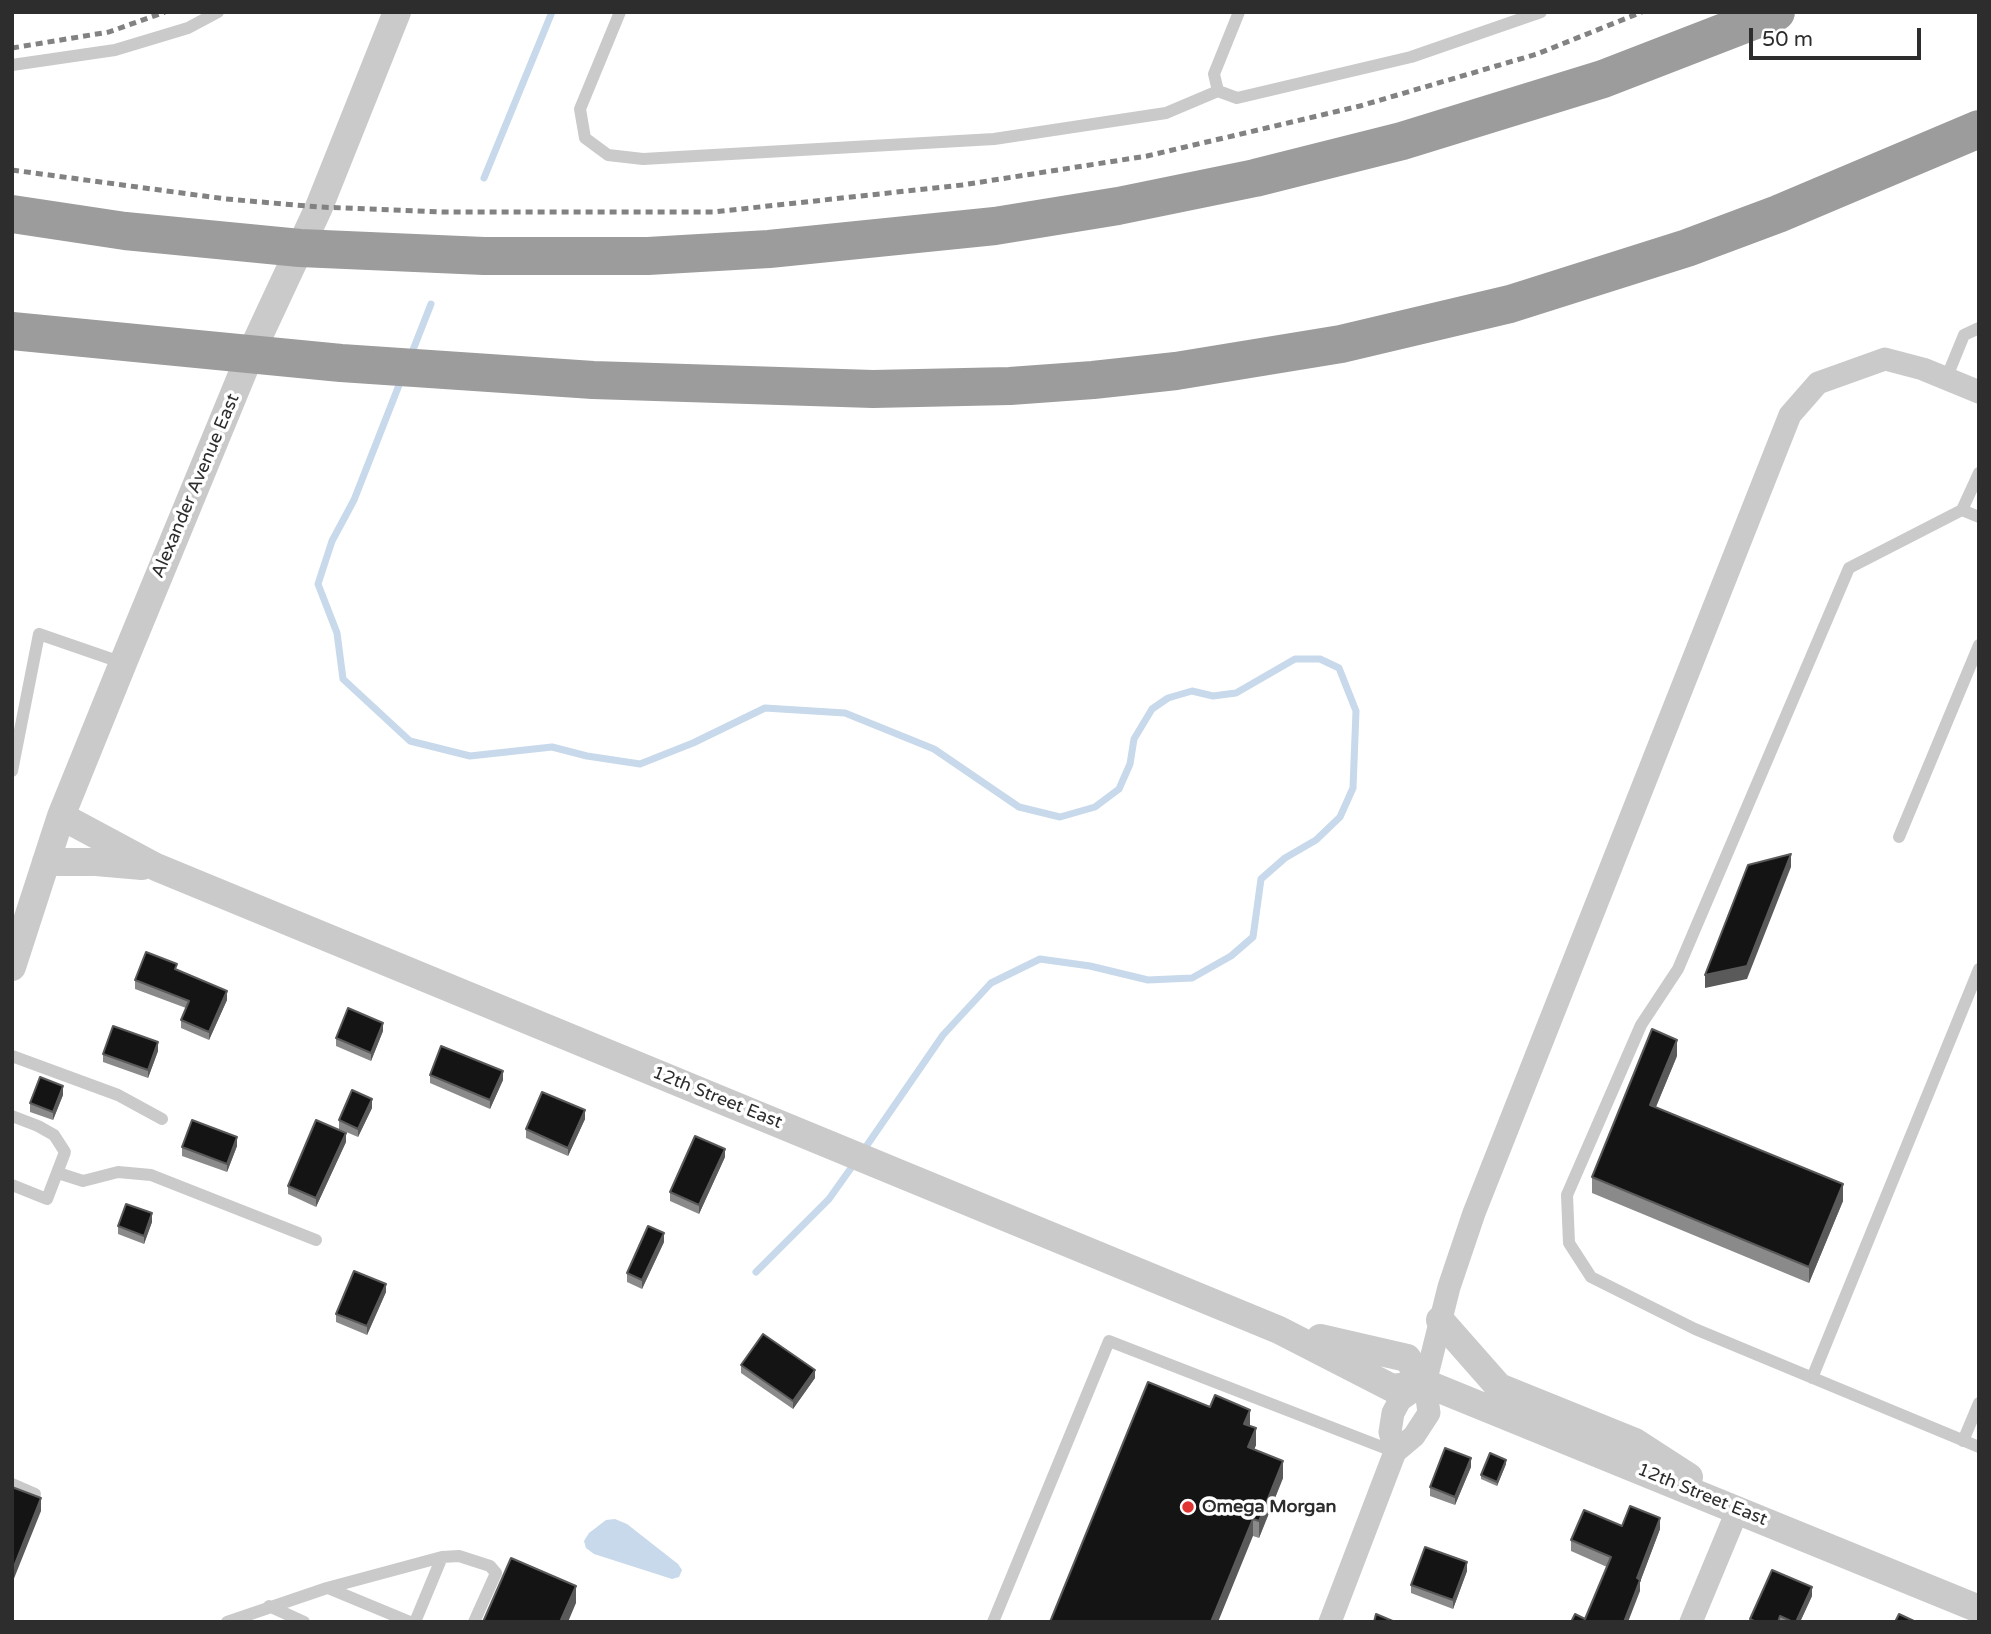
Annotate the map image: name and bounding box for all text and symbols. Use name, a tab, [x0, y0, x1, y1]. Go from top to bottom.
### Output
scale bar	[1753, 14, 1924, 58]
text: 50 m	[1762, 27, 1813, 52]
street label: Alexander Avenue East	[147, 391, 245, 581]
street label: 12th Street East	[649, 1062, 785, 1134]
street label: 12th Street East	[1634, 1459, 1770, 1531]
place label: Omega Morgan	[1202, 1496, 1336, 1518]
marker: Omega Morgan	[1180, 1499, 1196, 1515]

